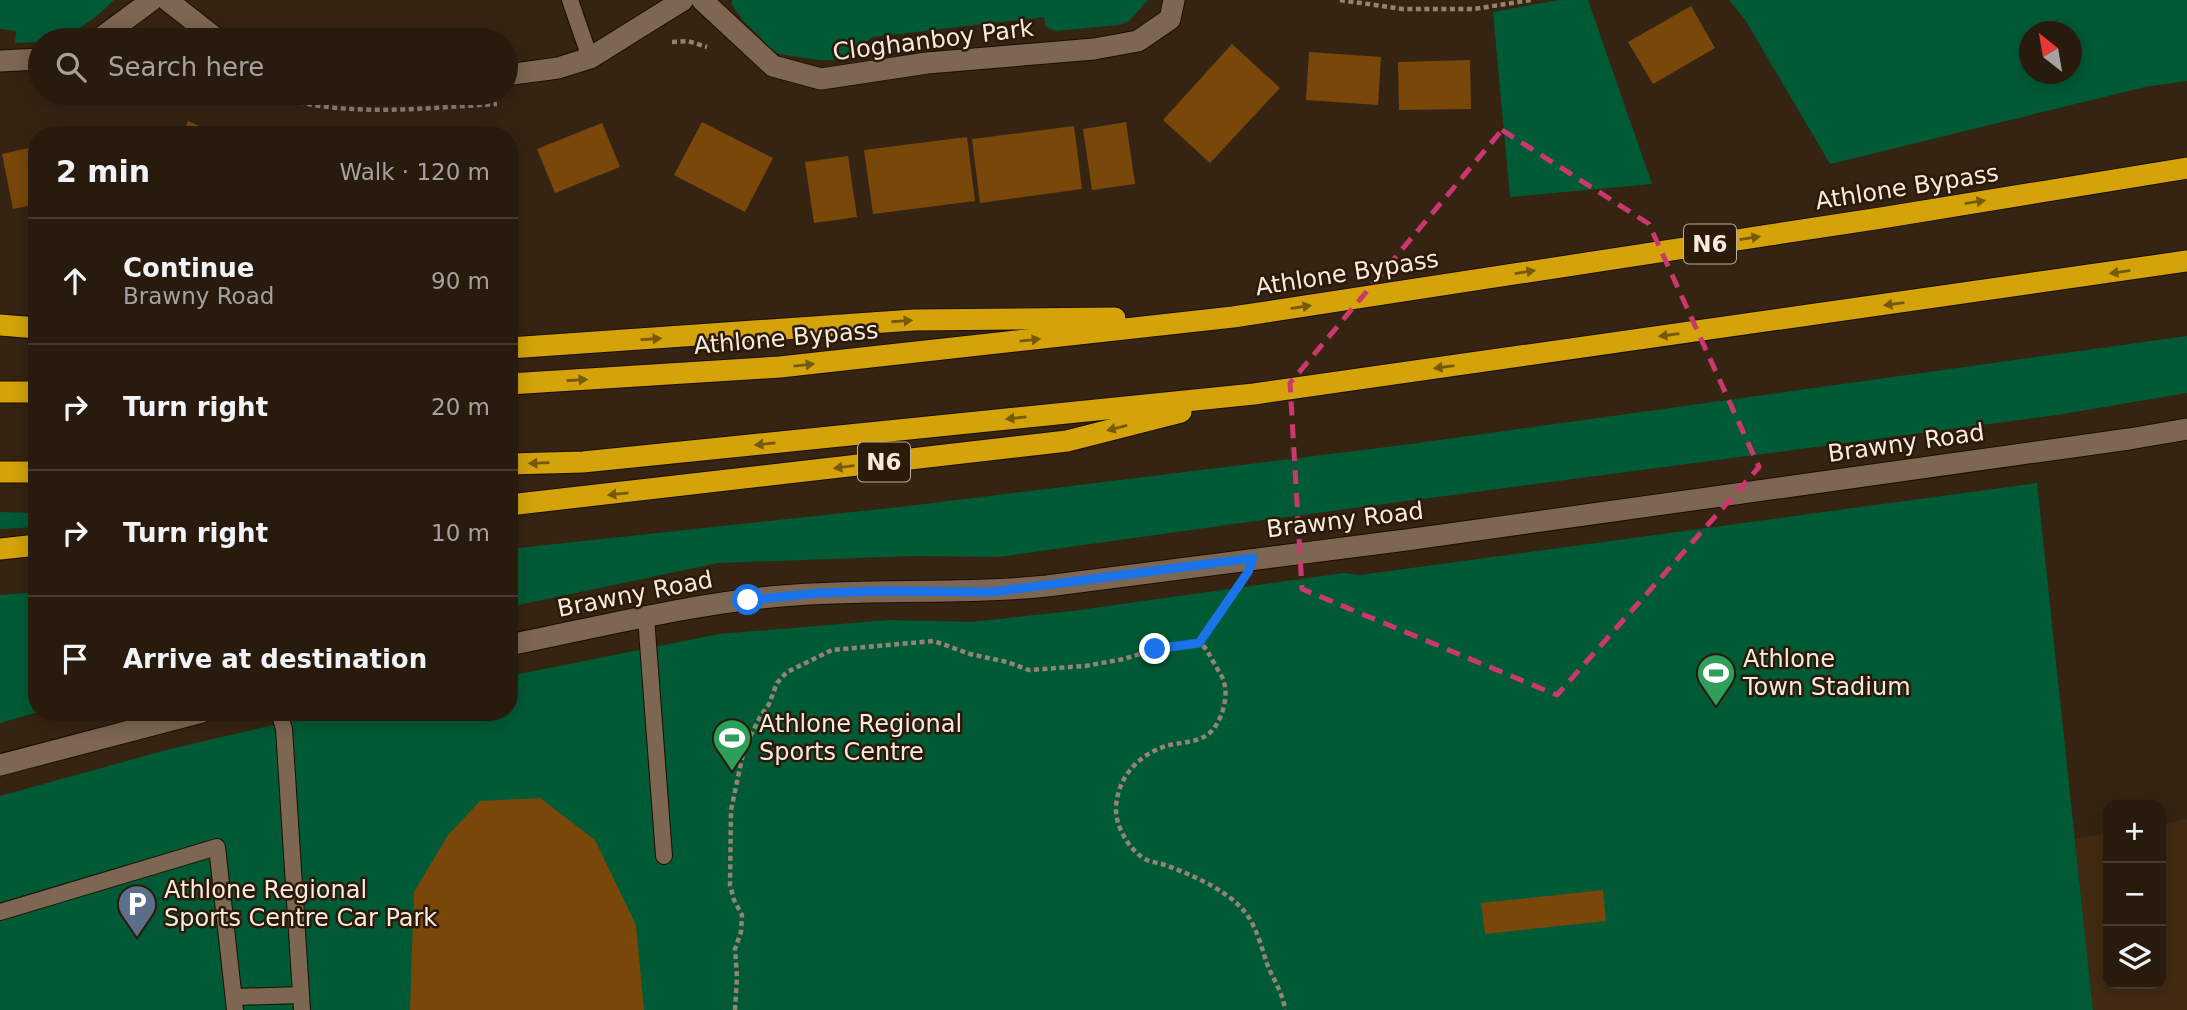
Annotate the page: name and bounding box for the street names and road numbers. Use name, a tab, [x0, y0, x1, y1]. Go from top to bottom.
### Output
street label: Cloghanboy Park	[831, 14, 1035, 66]
street label: Athlone Bypass	[1813, 159, 2001, 215]
road number: N6	[1684, 224, 1736, 264]
street label: Athlone Bypass	[1253, 245, 1441, 301]
street label: Athlone Bypass	[693, 316, 879, 360]
street label: Brawny Road	[1826, 418, 1986, 468]
road number: N6	[858, 442, 910, 482]
street label: Brawny Road	[1265, 496, 1425, 544]
street label: Brawny Road	[555, 565, 715, 623]

